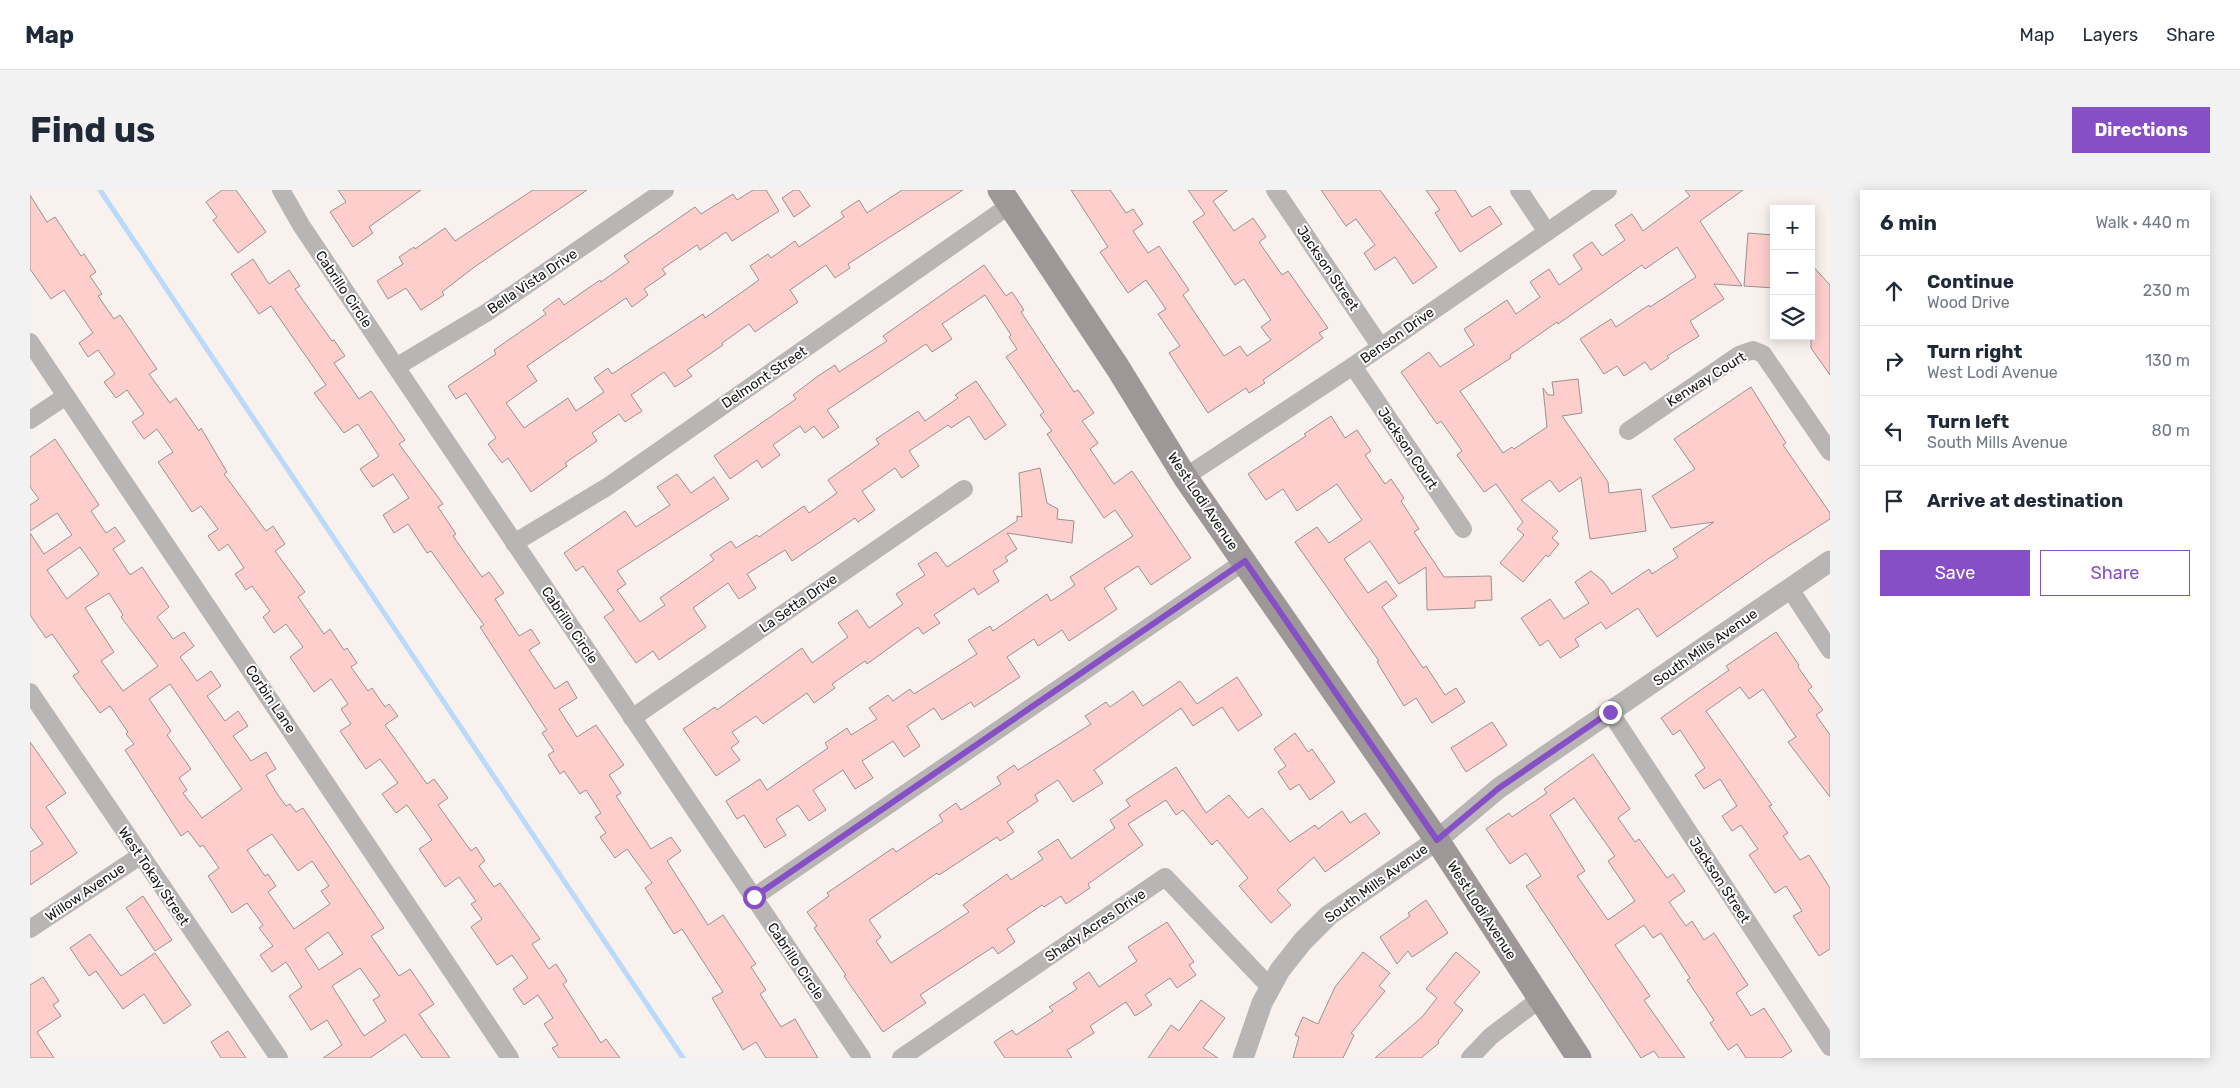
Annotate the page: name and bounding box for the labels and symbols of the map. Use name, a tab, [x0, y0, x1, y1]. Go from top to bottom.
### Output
street label: Jackson Street	[1293, 223, 1363, 314]
street label: Bella Vista Drive	[484, 245, 581, 318]
street label: Cabrillo Circle	[312, 248, 376, 331]
street label: Benson Drive	[1357, 304, 1438, 367]
street label: Delmont Street	[718, 342, 811, 412]
street label: Kenway Court	[1664, 348, 1749, 411]
street label: Jackson Court	[1374, 404, 1441, 493]
street label: West Lodi Avenue	[1164, 449, 1242, 554]
street label: La Setta Drive	[756, 570, 841, 637]
street label: Cabrillo Circle	[538, 584, 602, 667]
street label: South Mills Avenue	[1650, 605, 1761, 690]
street label: Corbin Lane	[242, 662, 300, 737]
route end	[1599, 701, 1622, 724]
street label: West Tokay Street	[114, 824, 193, 929]
street label: Jackson Street	[1686, 834, 1754, 927]
street label: South Mills Avenue	[1321, 840, 1431, 926]
street label: West Lodi Avenue	[1443, 858, 1520, 963]
street label: Willow Avenue	[42, 859, 128, 925]
street label: Shady Acres Drive	[1042, 885, 1149, 965]
route start	[743, 886, 766, 909]
street label: Cabrillo Circle	[764, 920, 828, 1003]

